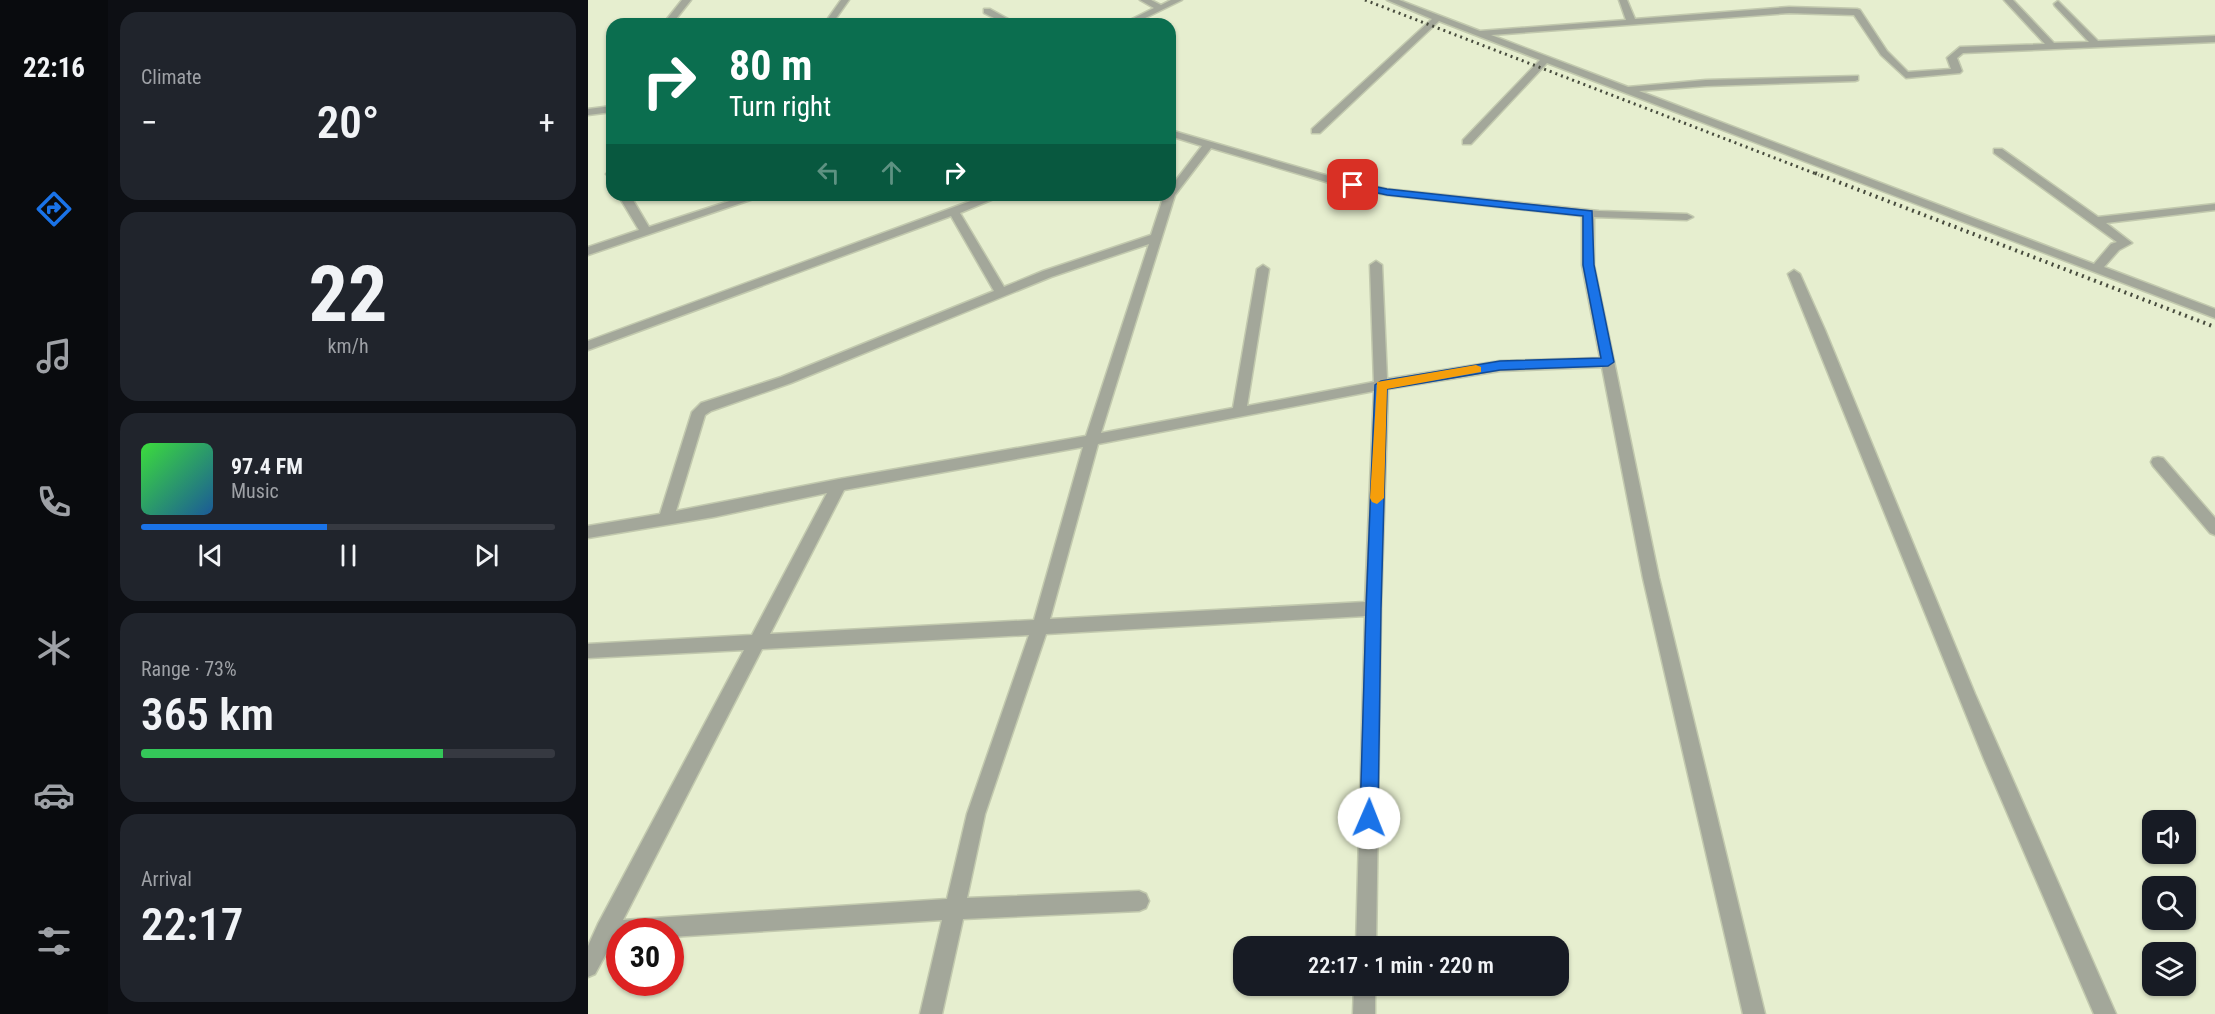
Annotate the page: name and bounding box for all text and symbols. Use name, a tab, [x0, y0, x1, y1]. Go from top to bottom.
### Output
text: 80 m	[729, 41, 812, 90]
icon: right	[630, 42, 708, 120]
text: 22:16	[23, 52, 85, 84]
text: Climate	[141, 65, 201, 89]
text: Turn right	[729, 91, 831, 123]
text: 20°	[317, 96, 379, 149]
text: −	[141, 103, 158, 142]
text: +	[539, 103, 555, 142]
icon: left	[812, 156, 845, 189]
icon: ahead	[875, 156, 908, 189]
icon: right	[938, 156, 971, 189]
pin	[1327, 159, 1378, 210]
icon: arrive	[1336, 168, 1369, 201]
icon: directions	[33, 188, 75, 230]
text: 22	[309, 249, 387, 340]
text: km/h	[327, 334, 369, 358]
icon: music	[33, 335, 75, 377]
text: 97.4 FM	[231, 454, 303, 479]
text: Music	[231, 479, 279, 503]
icon: phone	[33, 481, 75, 523]
icon: previous	[194, 539, 227, 572]
icon: pause	[332, 539, 365, 572]
icon: next	[470, 539, 503, 572]
icon: climate	[33, 627, 75, 669]
text: Range · 73%	[141, 657, 237, 681]
text: 365 km	[141, 688, 274, 741]
icon: car	[33, 774, 75, 816]
position arrow	[1337, 786, 1401, 850]
map controls	[2142, 810, 2196, 996]
button: sound	[2142, 810, 2196, 864]
text: Arrival	[141, 867, 192, 891]
button: search	[2142, 876, 2196, 930]
text: 22:17	[141, 898, 243, 951]
speed limit sign: 30	[606, 918, 684, 996]
icon: filters	[33, 920, 75, 962]
button: layers	[2142, 942, 2196, 996]
text: 22:17 · 1 min · 220 m	[1308, 953, 1494, 978]

